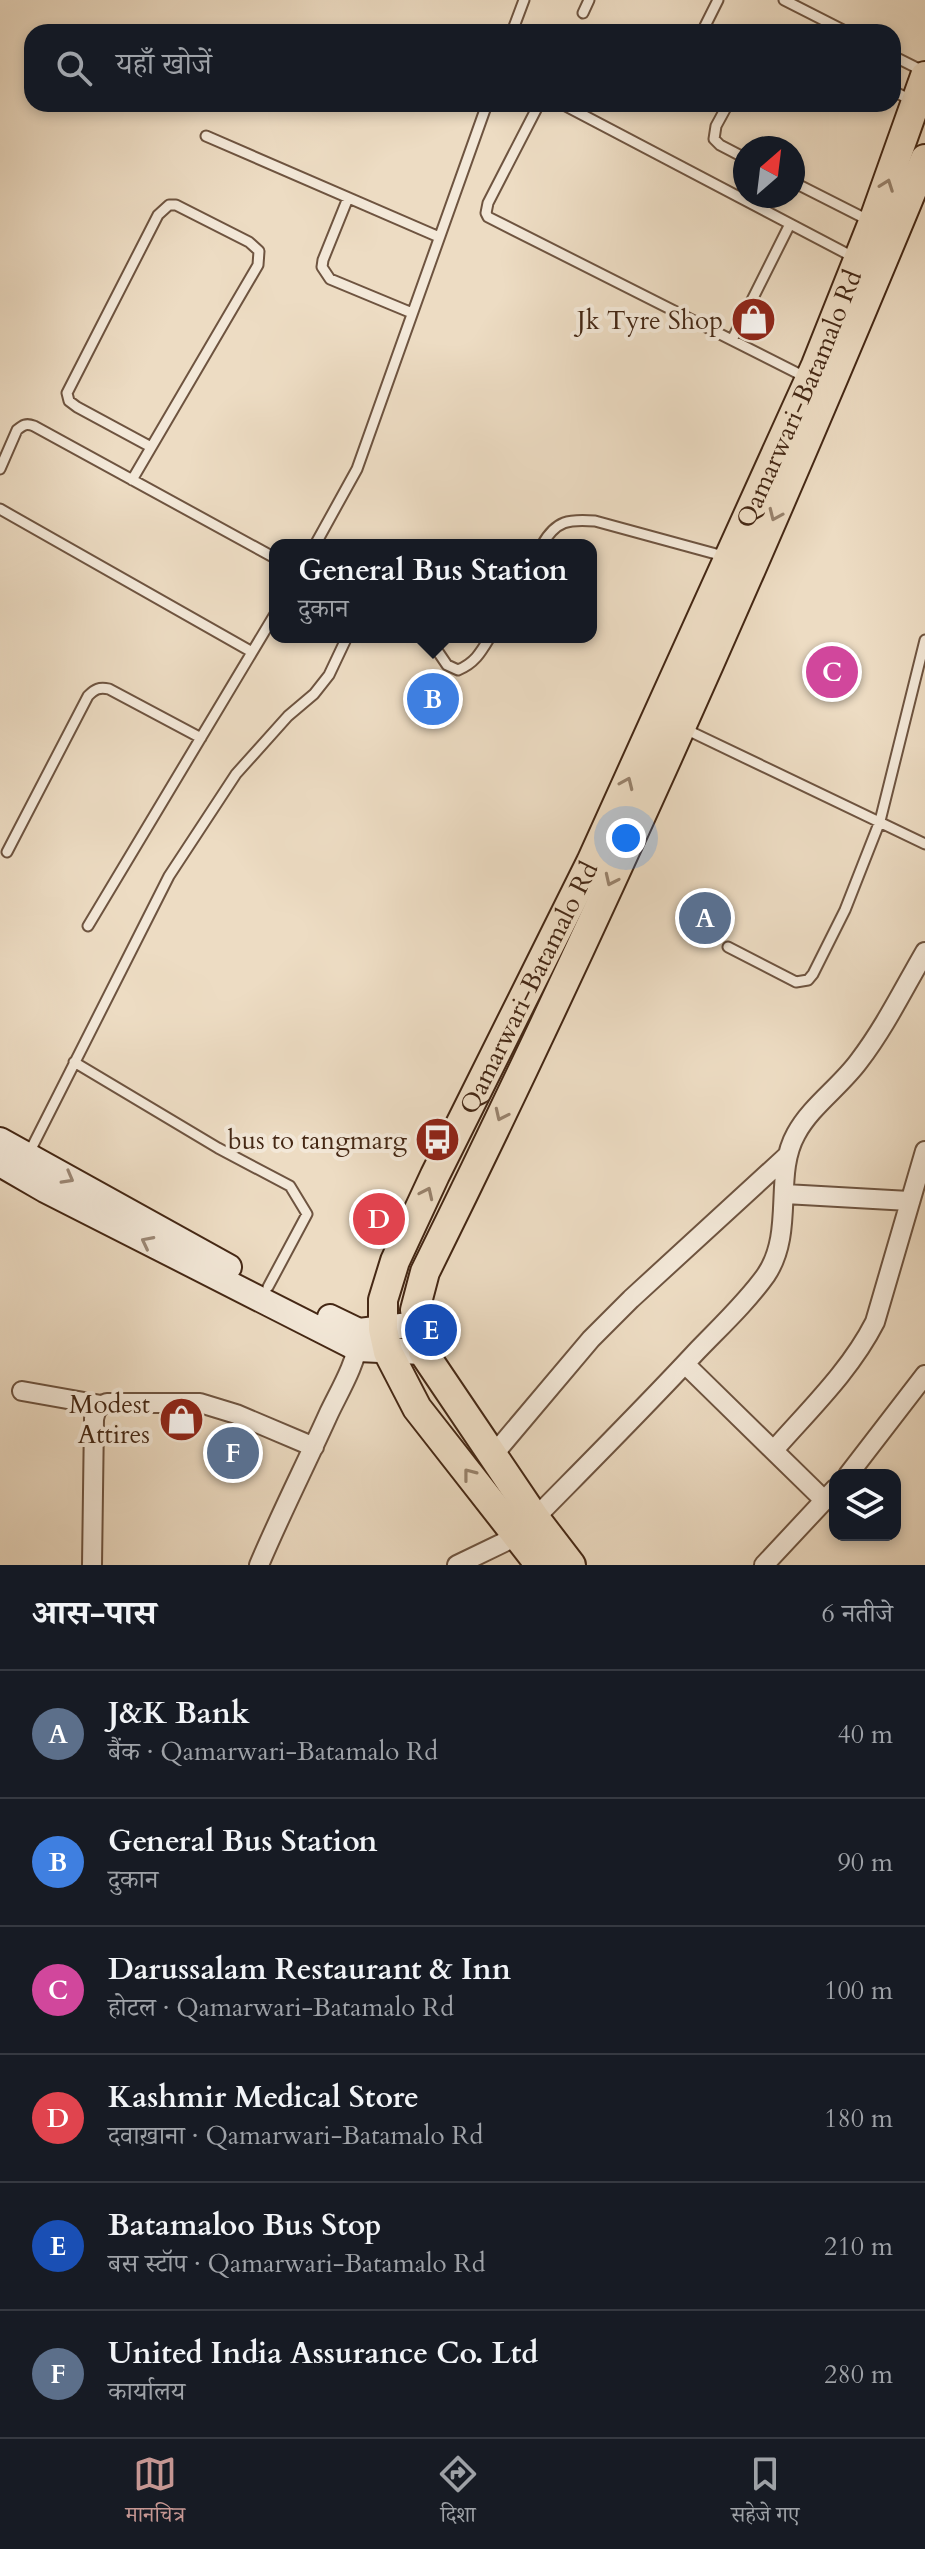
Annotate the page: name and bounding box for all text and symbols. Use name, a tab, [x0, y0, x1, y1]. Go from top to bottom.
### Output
search box	[24, 24, 901, 112]
text: यहाँ खोजें	[116, 44, 212, 85]
icon: search	[52, 46, 96, 90]
north arrow	[733, 136, 805, 208]
one-way arrow	[877, 179, 893, 193]
street label: Qamarwari-Batamalo Rd	[727, 264, 870, 533]
shop icon: Jk Tyre Shop	[730, 296, 778, 344]
place label: Jk Tyre Shop	[573, 303, 723, 338]
one-way arrow	[768, 507, 784, 521]
popup	[269, 539, 597, 643]
text: General Bus Station	[298, 550, 568, 591]
text: दुकान	[298, 591, 349, 626]
pin: C	[806, 642, 858, 702]
pin: B	[407, 669, 459, 729]
one-way arrow	[617, 777, 633, 791]
your location	[606, 818, 646, 858]
street label: Qamarwari-Batamalo Rd	[451, 855, 606, 1120]
one-way arrow	[604, 871, 620, 886]
pin: A	[679, 888, 731, 948]
one-way arrow	[495, 1107, 511, 1121]
bus stop icon: bus to tangmarg	[414, 1116, 462, 1164]
place label: bus to tangmarg	[228, 1123, 407, 1158]
one-way arrow	[60, 1168, 75, 1183]
one-way arrow	[417, 1186, 433, 1201]
pin: D	[353, 1189, 405, 1249]
one-way arrow	[140, 1237, 155, 1252]
pin: E	[405, 1300, 457, 1360]
place label: Modest Attires	[69, 1387, 150, 1452]
shop icon: Modest Attires	[157, 1395, 205, 1443]
pin: F	[207, 1423, 259, 1483]
one-way arrow	[464, 1469, 479, 1483]
map controls	[829, 1469, 901, 1541]
button: layers	[829, 1469, 901, 1541]
text: आस-पास	[32, 1590, 156, 1636]
text: 6 नतीजे	[822, 1596, 893, 1631]
text: J&K Bank	[108, 1693, 250, 1734]
text: A	[48, 1717, 68, 1752]
text: 40 m	[837, 1717, 893, 1752]
text: बैंक · Qamarwari-Batamalo Rd	[108, 1734, 438, 1769]
text: General Bus Station	[108, 1821, 378, 1862]
text: B	[49, 1845, 67, 1880]
text: 90 m	[837, 1845, 893, 1880]
text: दुकान	[108, 1862, 158, 1897]
text: Darussalam Restaurant & Inn	[108, 1949, 511, 1990]
text: C	[48, 1973, 68, 2008]
text: 100 m	[824, 1973, 893, 2008]
text: होटल · Qamarwari-Batamalo Rd	[108, 1990, 454, 2025]
text: Kashmir Medical Store	[108, 2077, 419, 2118]
text: D	[47, 2101, 69, 2136]
text: 180 m	[824, 2101, 893, 2136]
text: दवाख़ाना · Qamarwari-Batamalo Rd	[108, 2118, 483, 2153]
text: Batamaloo Bus Stop	[108, 2205, 382, 2246]
text: E	[50, 2229, 66, 2264]
text: 210 m	[824, 2229, 893, 2264]
text: बस स्टॉप · Qamarwari-Batamalo Rd	[108, 2246, 485, 2281]
text: United India Assurance Co. Ltd	[108, 2333, 538, 2374]
text: F	[50, 2357, 66, 2392]
text: 280 m	[824, 2357, 893, 2392]
text: कार्यालय	[108, 2374, 185, 2409]
tab: मानचित्र	[125, 2452, 185, 2536]
tab: दिशा	[436, 2452, 480, 2536]
tab: सहेजे गए	[731, 2452, 800, 2536]

